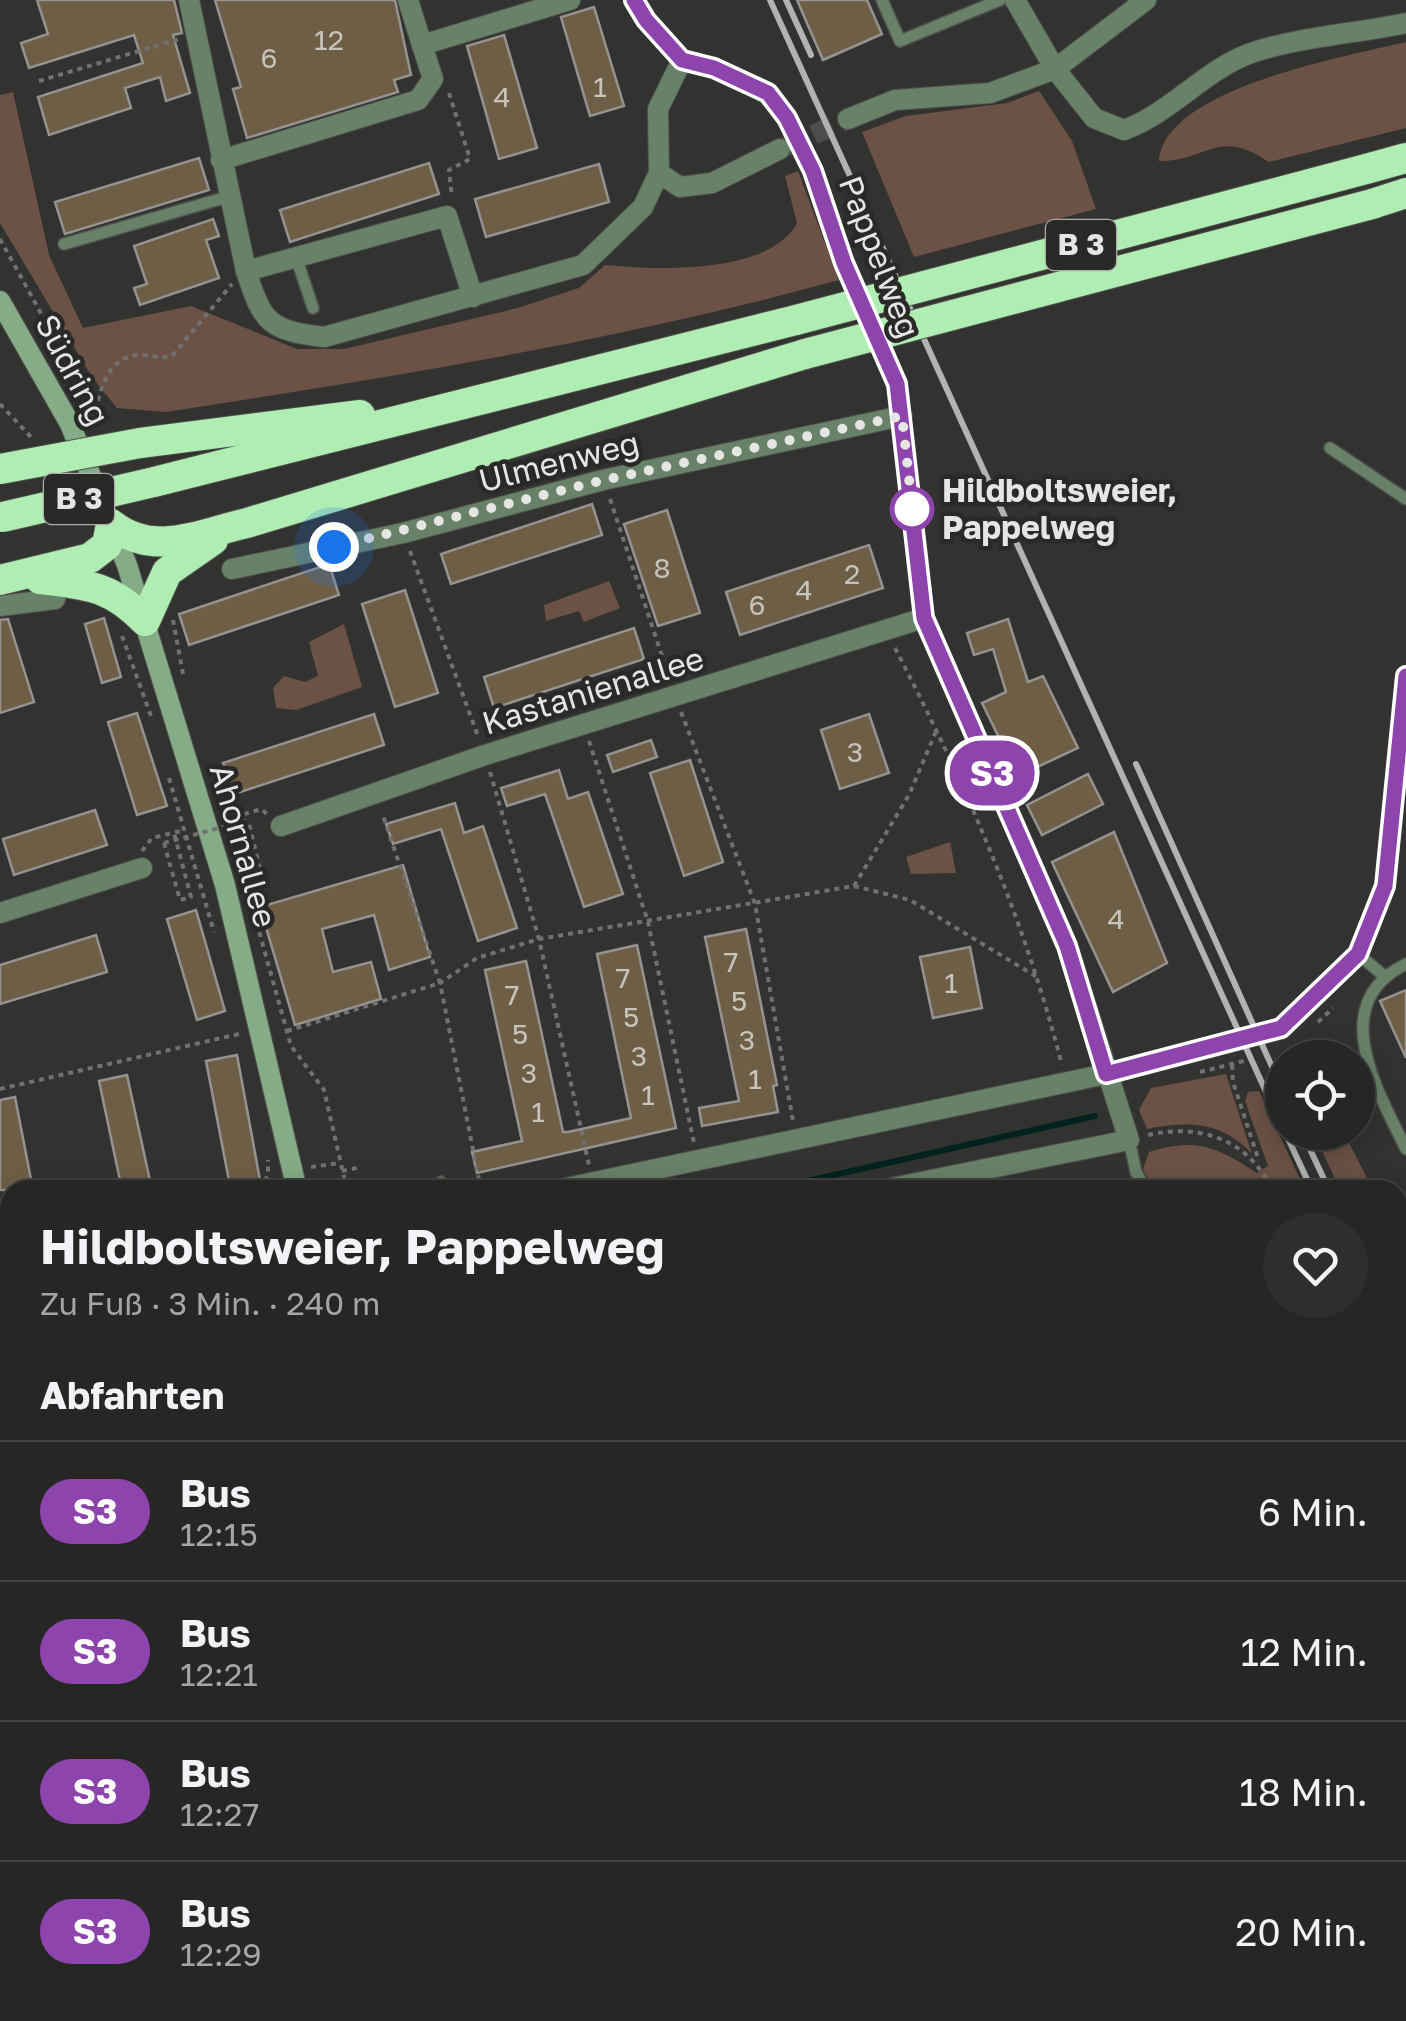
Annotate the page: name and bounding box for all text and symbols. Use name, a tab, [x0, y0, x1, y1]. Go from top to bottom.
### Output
house number: 12	[314, 23, 344, 56]
house number: 6	[261, 41, 277, 74]
house number: 1	[593, 70, 607, 103]
house number: 4	[493, 80, 511, 113]
street label: Pappelweg	[832, 170, 928, 343]
road number: B 3	[1046, 220, 1116, 270]
street label: Südring	[28, 308, 118, 431]
street label: Ulmenweg	[475, 423, 643, 499]
place label: Hildboltsweier, Pappelweg	[942, 471, 1177, 546]
road number: B 3	[44, 474, 114, 524]
marker: Hildboltsweier, Pappelweg	[891, 488, 933, 530]
your location	[309, 522, 359, 572]
house number: 8	[653, 551, 671, 584]
house number: 2	[844, 557, 860, 590]
house number: 4	[795, 573, 813, 606]
house number: 6	[749, 588, 765, 621]
street label: Kastanienallee	[477, 638, 708, 742]
house number: 3	[847, 735, 863, 768]
line badge: S3	[947, 740, 1037, 806]
text: S3	[970, 752, 1014, 794]
street label: Ahornallee	[203, 760, 285, 932]
house number: 4	[1107, 902, 1125, 935]
house number: 7	[724, 945, 738, 978]
house number: 7	[616, 961, 630, 994]
house number: 1	[944, 966, 958, 999]
house number: 7	[505, 978, 519, 1011]
house number: 5	[731, 984, 747, 1017]
house number: 5	[623, 1000, 639, 1033]
house number: 5	[512, 1017, 528, 1050]
house number: 3	[739, 1023, 755, 1056]
house number: 3	[631, 1039, 647, 1072]
map controls	[1265, 1040, 1375, 1150]
button: locate	[1265, 1040, 1375, 1150]
house number: 3	[521, 1056, 537, 1089]
house number: 1	[748, 1062, 762, 1095]
house number: 1	[641, 1078, 655, 1111]
house number: 1	[531, 1095, 545, 1128]
button: heart	[1263, 1213, 1368, 1318]
text: Hildboltsweier, Pappelweg	[40, 1217, 665, 1275]
text: Zu Fuß · 3 Min. · 240 m	[40, 1284, 380, 1322]
text: Abfahrten	[40, 1372, 224, 1417]
text: Bus	[180, 1470, 251, 1515]
text: 6 Min.	[1258, 1489, 1368, 1534]
text: S3	[73, 1490, 117, 1532]
text: 12:15	[180, 1515, 258, 1553]
text: Bus	[180, 1610, 251, 1655]
text: 12 Min.	[1240, 1629, 1368, 1674]
text: S3	[73, 1630, 117, 1672]
text: 12:21	[180, 1655, 258, 1693]
text: Bus	[180, 1750, 251, 1795]
text: 18 Min.	[1239, 1769, 1368, 1814]
text: S3	[73, 1770, 117, 1812]
text: 12:27	[180, 1795, 259, 1833]
text: Bus	[180, 1890, 251, 1935]
text: 20 Min.	[1235, 1909, 1368, 1954]
text: S3	[73, 1910, 117, 1952]
text: 12:29	[180, 1935, 262, 1973]

